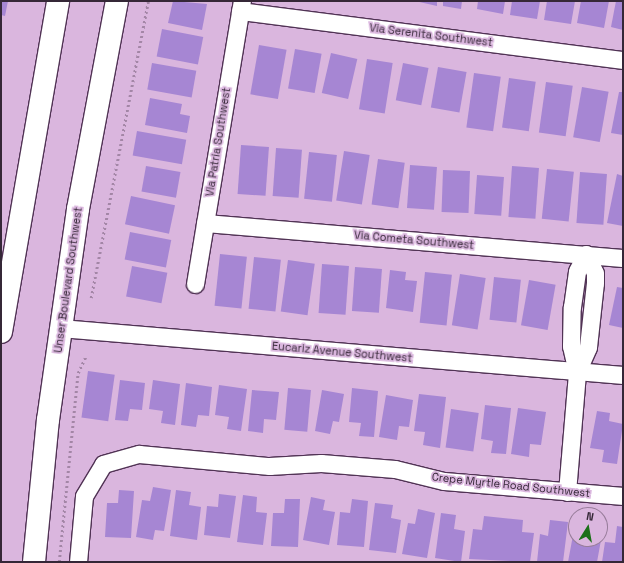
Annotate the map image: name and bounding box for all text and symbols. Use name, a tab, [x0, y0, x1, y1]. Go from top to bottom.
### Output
street label: Via Serenita Southwest	[369, 21, 493, 49]
street label: Via Patria Southwest	[203, 87, 233, 197]
street label: Unser Boulevard Southwest	[51, 206, 85, 354]
street label: Via Cometa Southwest	[353, 228, 475, 252]
street label: Eucariz Avenue Southwest	[271, 339, 413, 365]
street label: Crepe Myrtle Road Southwest	[431, 470, 591, 500]
north arrow	[568, 507, 608, 547]
text: N	[585, 509, 595, 524]

